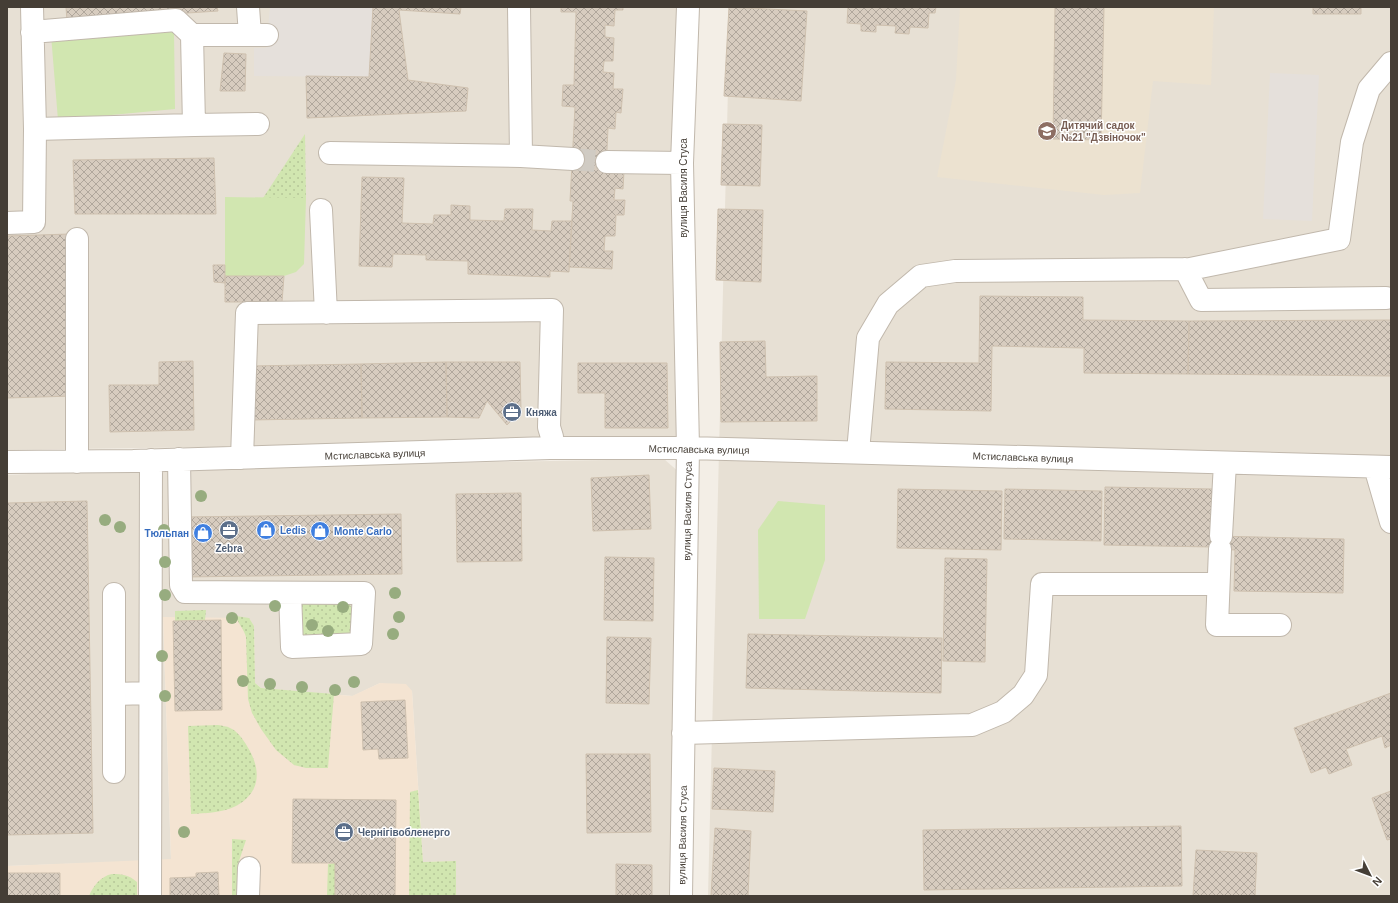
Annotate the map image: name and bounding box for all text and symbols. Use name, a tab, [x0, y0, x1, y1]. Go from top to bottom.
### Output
school or university icon: Дитячий садок №21 "Дзвіночок"	[1036, 120, 1058, 142]
place label: Дитячий садок №21 "Дзвіночок"	[1061, 120, 1146, 143]
street label: вулиця Василя Стуса	[678, 138, 689, 238]
office icon: Княжа	[501, 401, 523, 423]
place label: Княжа	[526, 407, 557, 418]
street label: Мстиславська вулиця	[649, 443, 749, 456]
street label: Мстиславська вулиця	[324, 447, 426, 462]
street label: Мстиславська вулиця	[972, 450, 1074, 465]
street label: вулиця Василя Стуса	[681, 461, 694, 561]
office icon: Zebra	[218, 519, 240, 541]
shop icon: Ledis	[255, 519, 277, 541]
shop icon: Monte Carlo	[309, 520, 331, 542]
shop icon: Тюльпан	[192, 522, 214, 544]
place label: Ledis	[280, 525, 307, 536]
place label: Monte Carlo	[334, 526, 392, 537]
place label: Тюльпан	[145, 528, 189, 539]
place label: Zebra	[215, 543, 243, 554]
street label: вулиця Василя Стуса	[676, 785, 689, 885]
office icon: Чернігівобленерго	[333, 821, 355, 843]
place label: Чернігівобленерго	[358, 827, 450, 838]
north arrow	[1350, 855, 1390, 895]
text: N	[1370, 875, 1385, 889]

